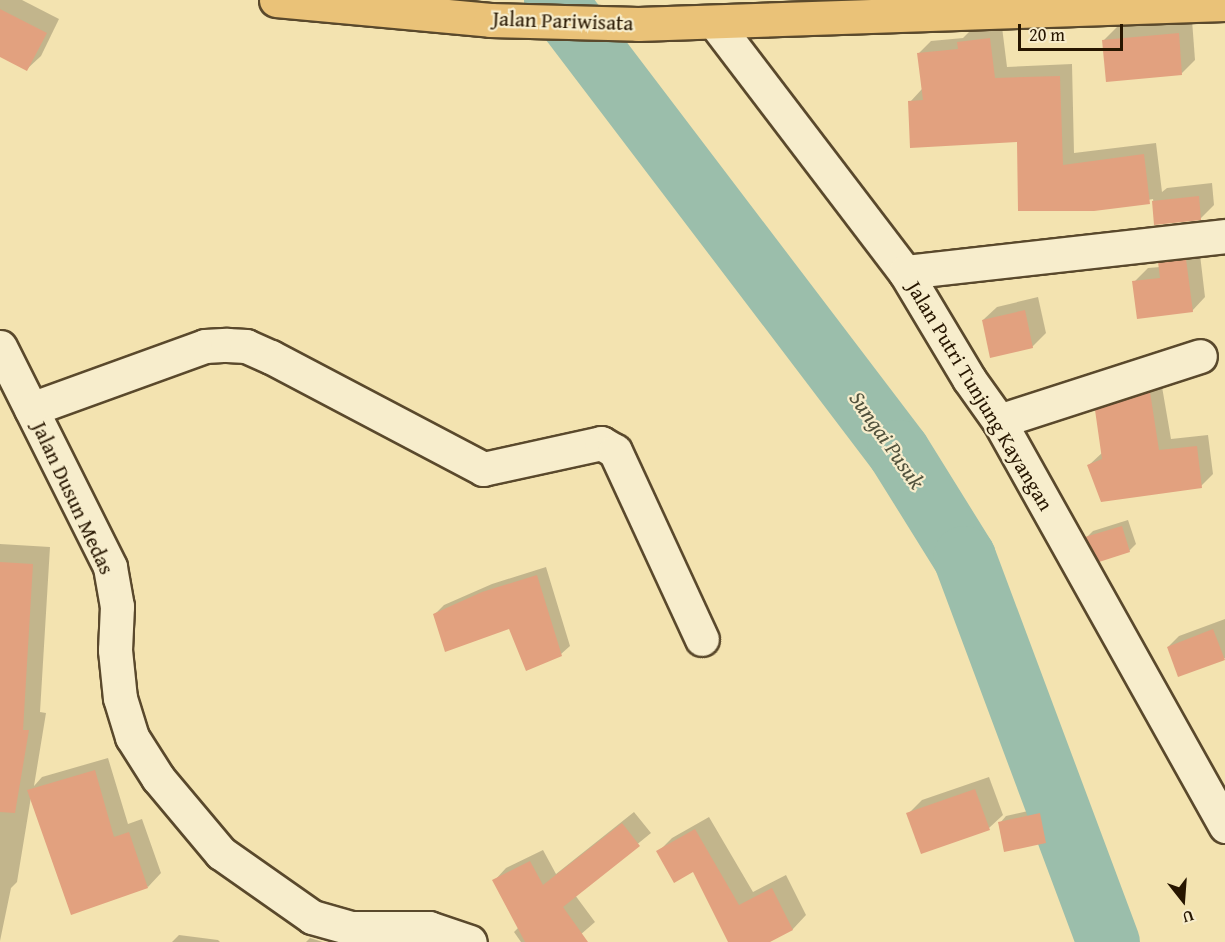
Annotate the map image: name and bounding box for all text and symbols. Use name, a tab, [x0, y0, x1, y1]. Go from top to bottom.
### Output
street label: Jalan Pariwisata	[492, 6, 634, 36]
scale bar	[1021, 12, 1126, 50]
text: 20 m	[1029, 21, 1065, 48]
street label: Jalan Putri Tunjung Kayangan	[901, 277, 1059, 515]
water label: Sungai Pusuk	[844, 386, 930, 494]
street label: Jalan Dusun Medas	[27, 418, 119, 578]
north arrow	[1153, 870, 1213, 930]
text: U	[1180, 904, 1197, 930]

